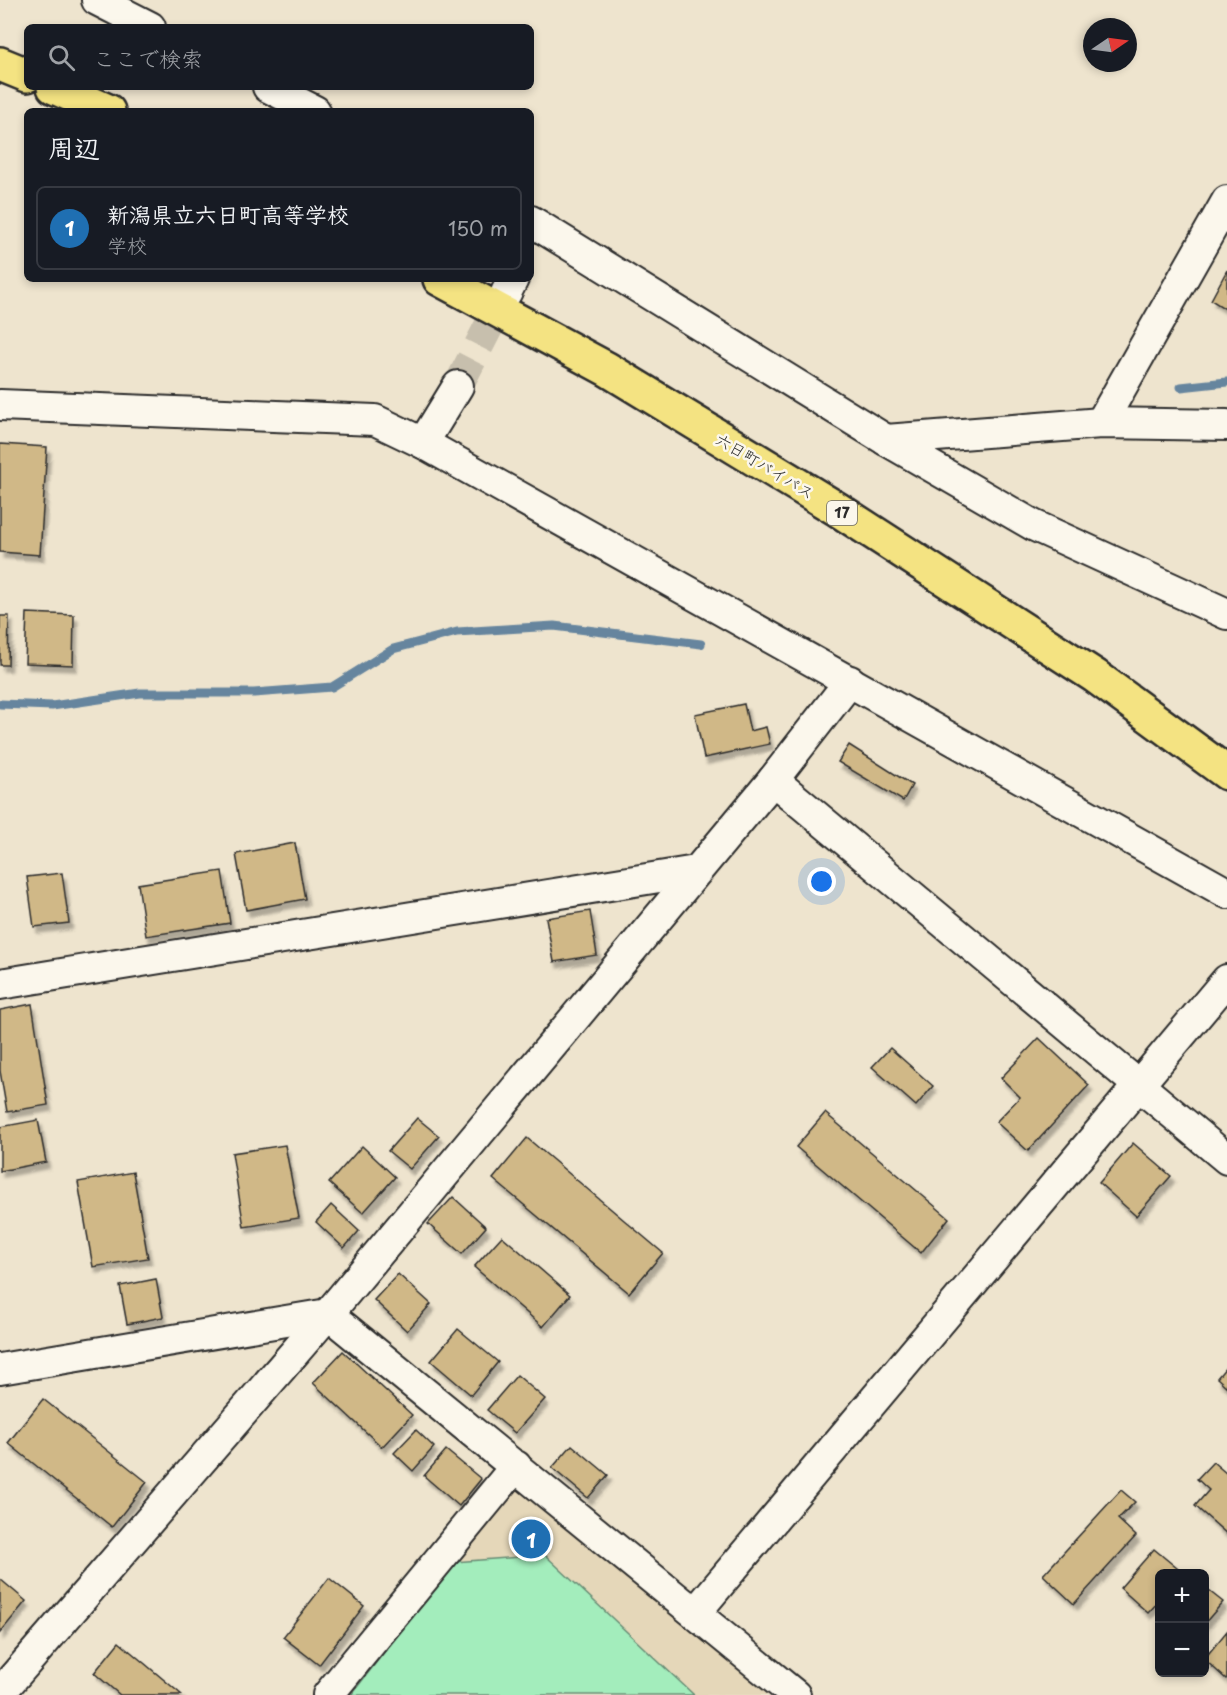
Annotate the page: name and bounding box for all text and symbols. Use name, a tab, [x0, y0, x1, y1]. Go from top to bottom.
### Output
north arrow	[1083, 18, 1137, 72]
search box	[24, 24, 534, 90]
icon: search	[45, 41, 78, 74]
text: ここで検索	[93, 41, 203, 74]
text: 周辺	[48, 128, 100, 167]
text: 新潟県立六日町高等学校	[107, 197, 349, 230]
text: 1	[65, 213, 74, 243]
text: 150 m	[448, 213, 508, 243]
text: 学校	[107, 230, 147, 260]
street label: 六日町バイパス	[711, 426, 820, 504]
road number: 17	[827, 501, 857, 525]
your location	[807, 867, 836, 896]
pin: 1	[512, 1516, 550, 1562]
map controls	[1155, 1569, 1209, 1677]
button: +	[1155, 1569, 1209, 1623]
button: −	[1155, 1623, 1209, 1677]

